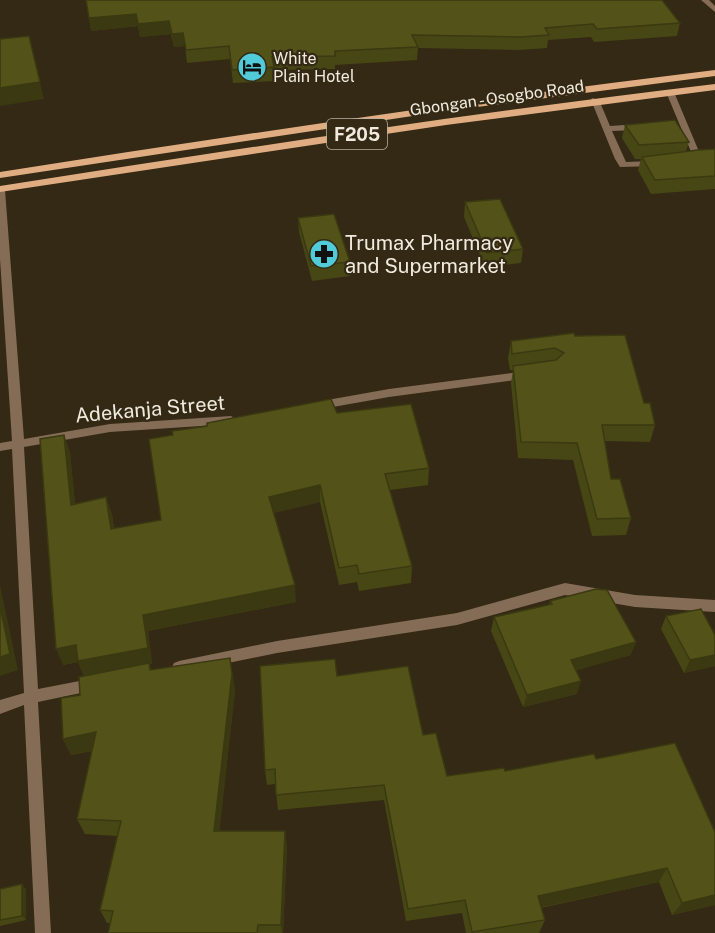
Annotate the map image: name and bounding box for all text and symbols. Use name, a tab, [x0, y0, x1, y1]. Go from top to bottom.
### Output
place label: White Plain Hotel	[273, 49, 355, 86]
hotel icon: White Plain Hotel	[236, 51, 268, 83]
street label: Gbongan - Osogbo Road	[409, 76, 585, 120]
road number: F205	[327, 119, 387, 149]
place label: Trumax Pharmacy and Supermarket	[345, 231, 513, 278]
pharmacy icon: Trumax Pharmacy and Supermarket	[308, 238, 340, 270]
street label: Adekanja Street	[74, 390, 226, 428]

